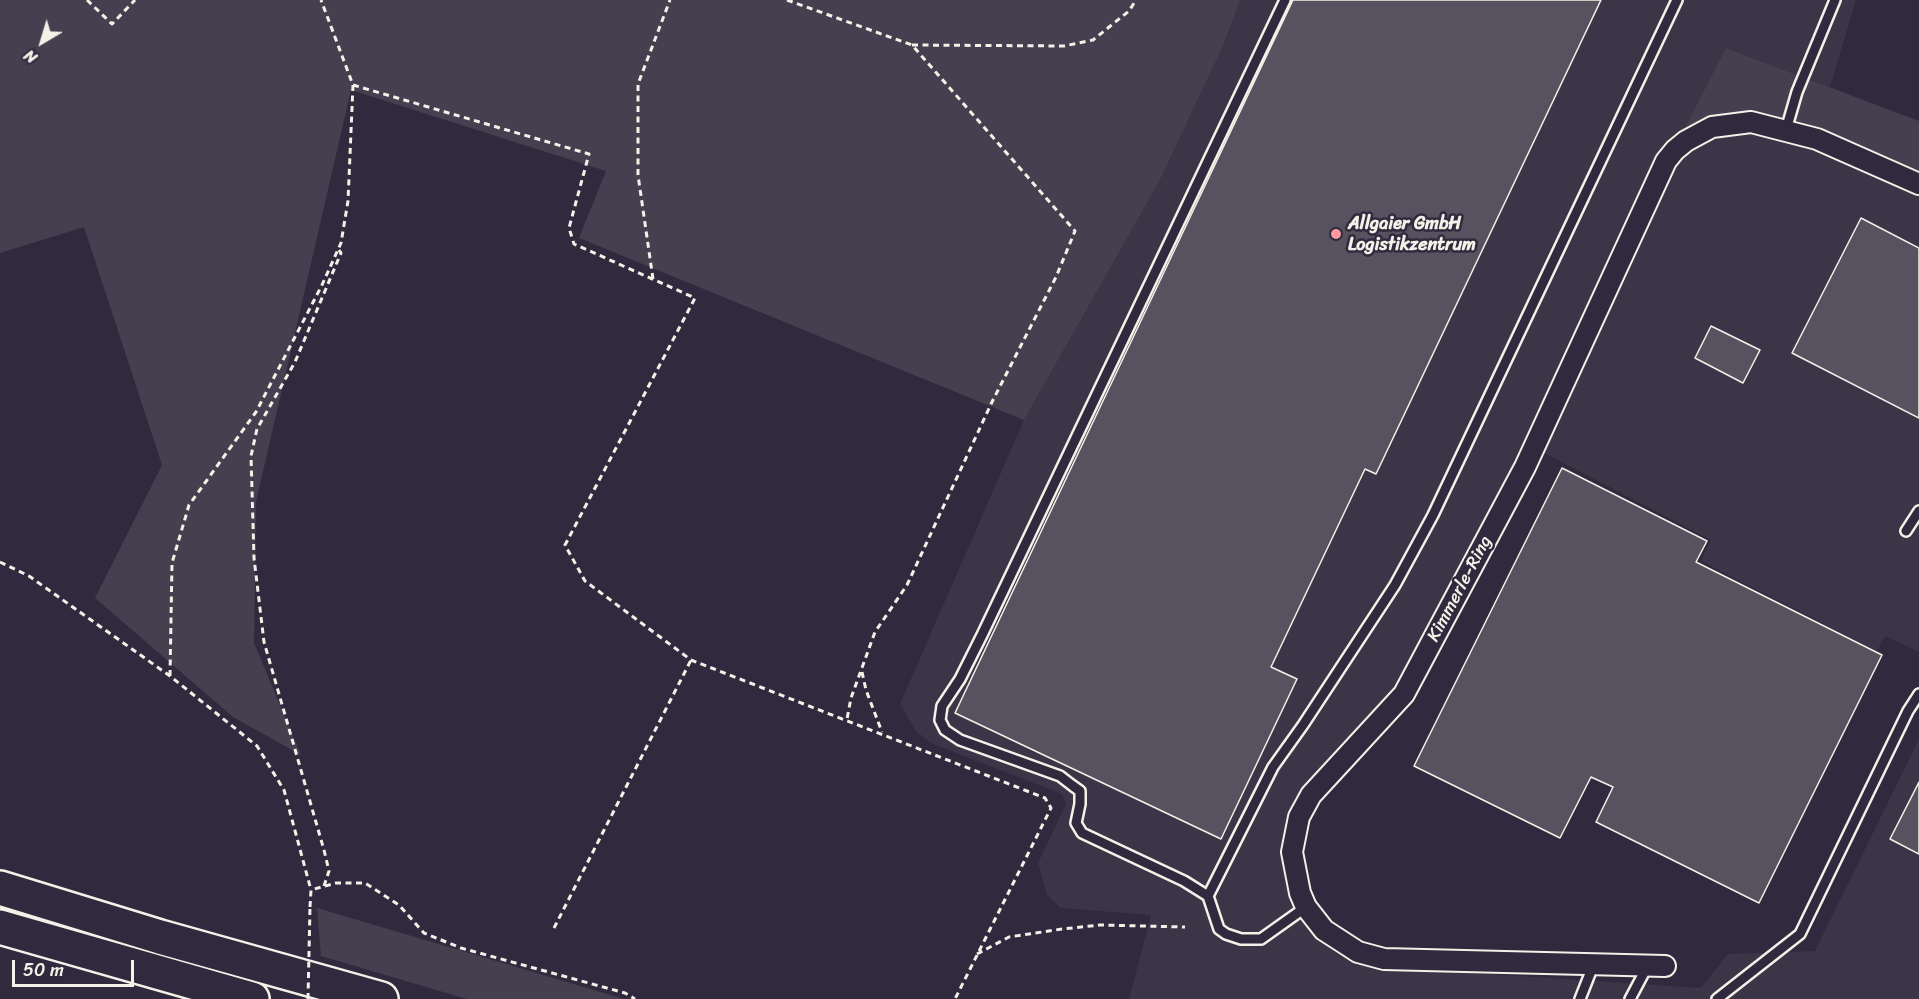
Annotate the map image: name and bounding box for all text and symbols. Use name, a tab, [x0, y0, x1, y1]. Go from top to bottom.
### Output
north arrow	[12, 12, 72, 72]
text: N	[17, 42, 44, 71]
place label: Allgaier GmbH Logistikzentrum	[1348, 213, 1476, 256]
marker: Allgaier GmbH Logistikzentrum	[1329, 227, 1343, 241]
street label: Kimmerle-Ring	[1423, 532, 1497, 646]
scale bar	[15, 948, 136, 986]
text: 50 m	[23, 954, 64, 986]

